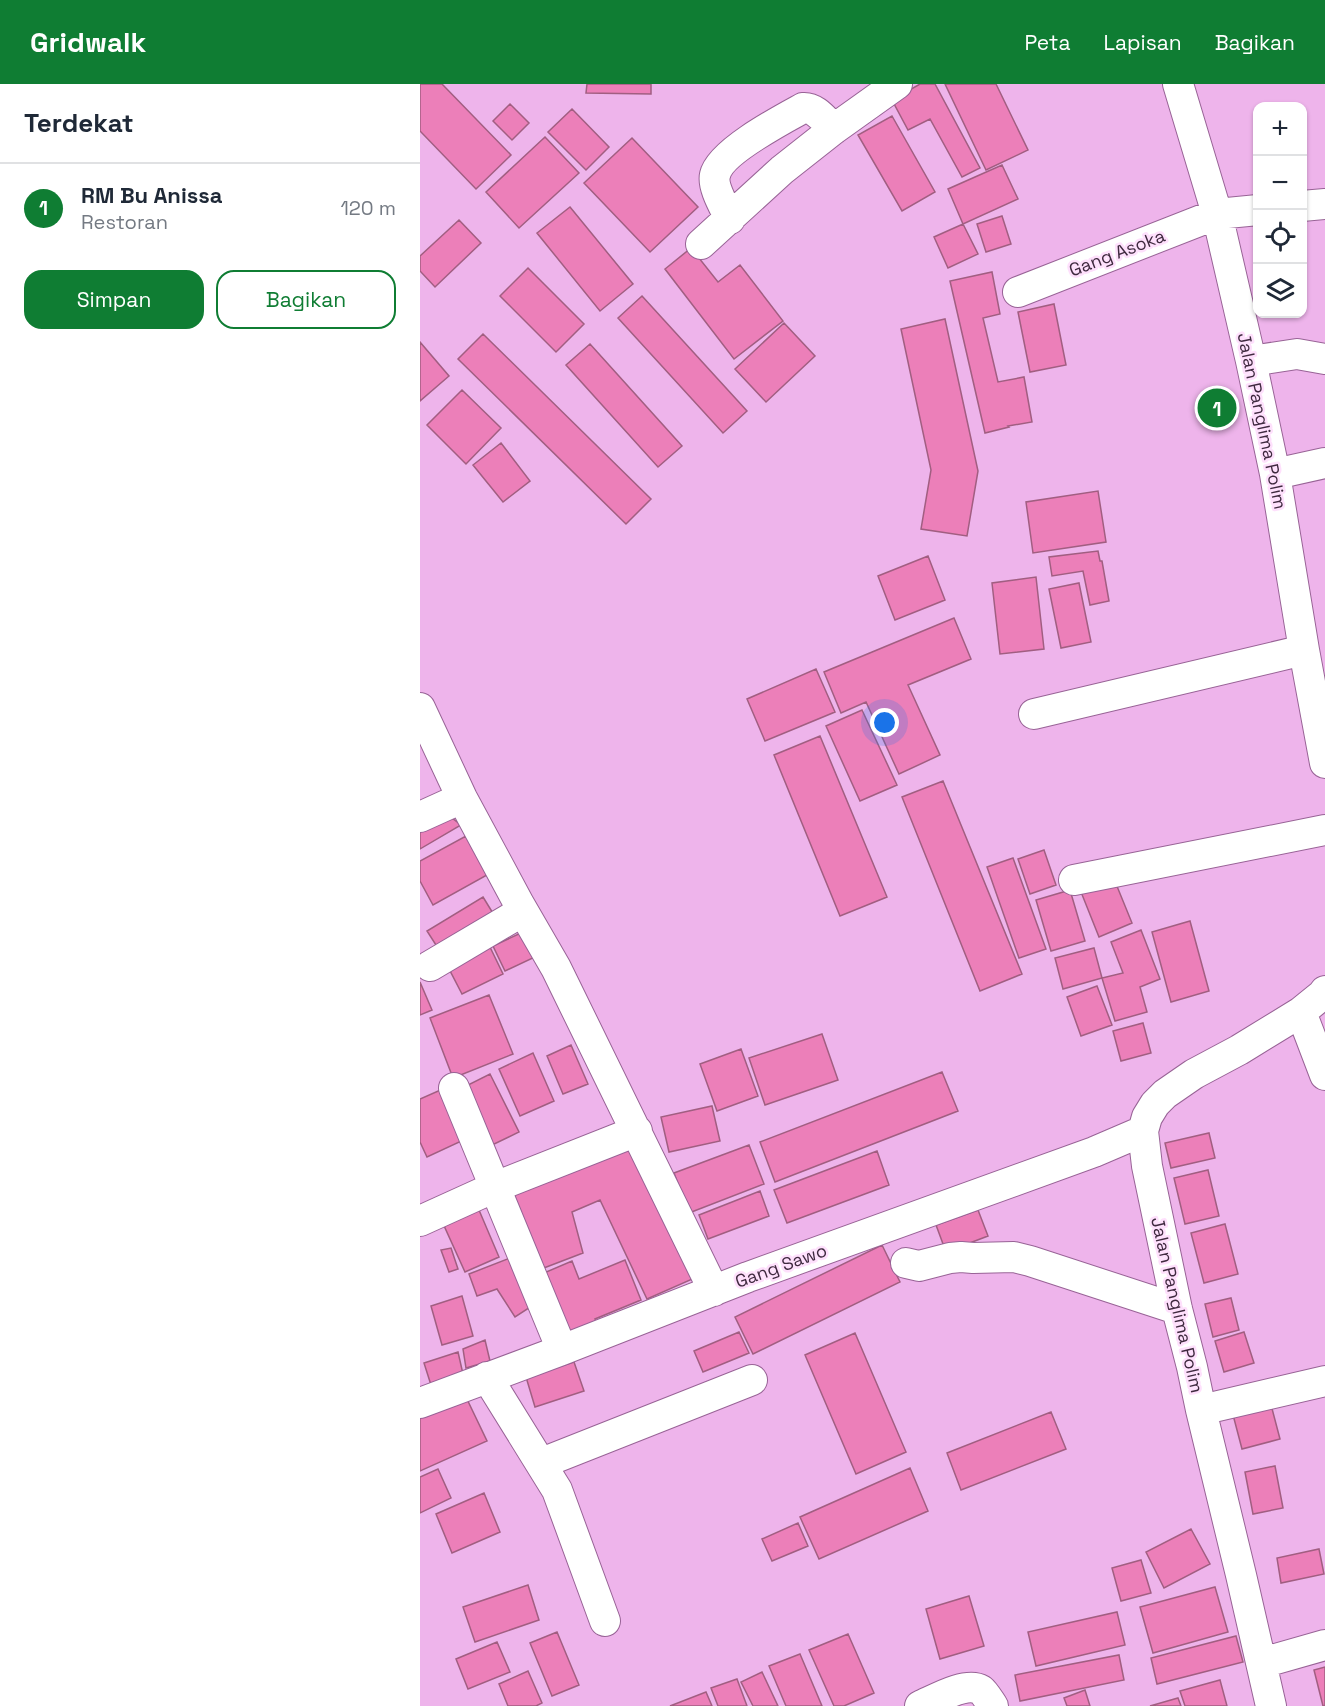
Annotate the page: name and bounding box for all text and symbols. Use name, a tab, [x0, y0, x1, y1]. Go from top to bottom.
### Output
text: Gridwalk	[30, 24, 146, 60]
text: Peta	[1025, 29, 1071, 56]
text: Lapisan	[1104, 29, 1182, 56]
text: Bagikan	[1215, 29, 1295, 56]
map controls	[1253, 102, 1307, 318]
button: +	[1253, 102, 1307, 156]
text: Terdekat	[24, 106, 134, 140]
button: −	[1253, 156, 1307, 210]
text: RM Bu Anissa	[81, 181, 222, 209]
text: 1	[39, 195, 48, 221]
text: 120 m	[340, 195, 396, 221]
text: Restoran	[81, 209, 168, 235]
button: locate	[1253, 210, 1307, 264]
street label: Gang Asoka	[1066, 224, 1168, 281]
button: layers	[1253, 264, 1307, 318]
button: Simpan	[24, 270, 204, 329]
button: Bagikan	[216, 270, 396, 329]
street label: Jalan Panglima Polim	[1233, 331, 1292, 511]
pin: 1	[1198, 386, 1236, 430]
your location	[870, 708, 899, 737]
street label: Jalan Panglima Polim	[1146, 1215, 1209, 1395]
street label: Gang Sawo	[732, 1238, 830, 1293]

